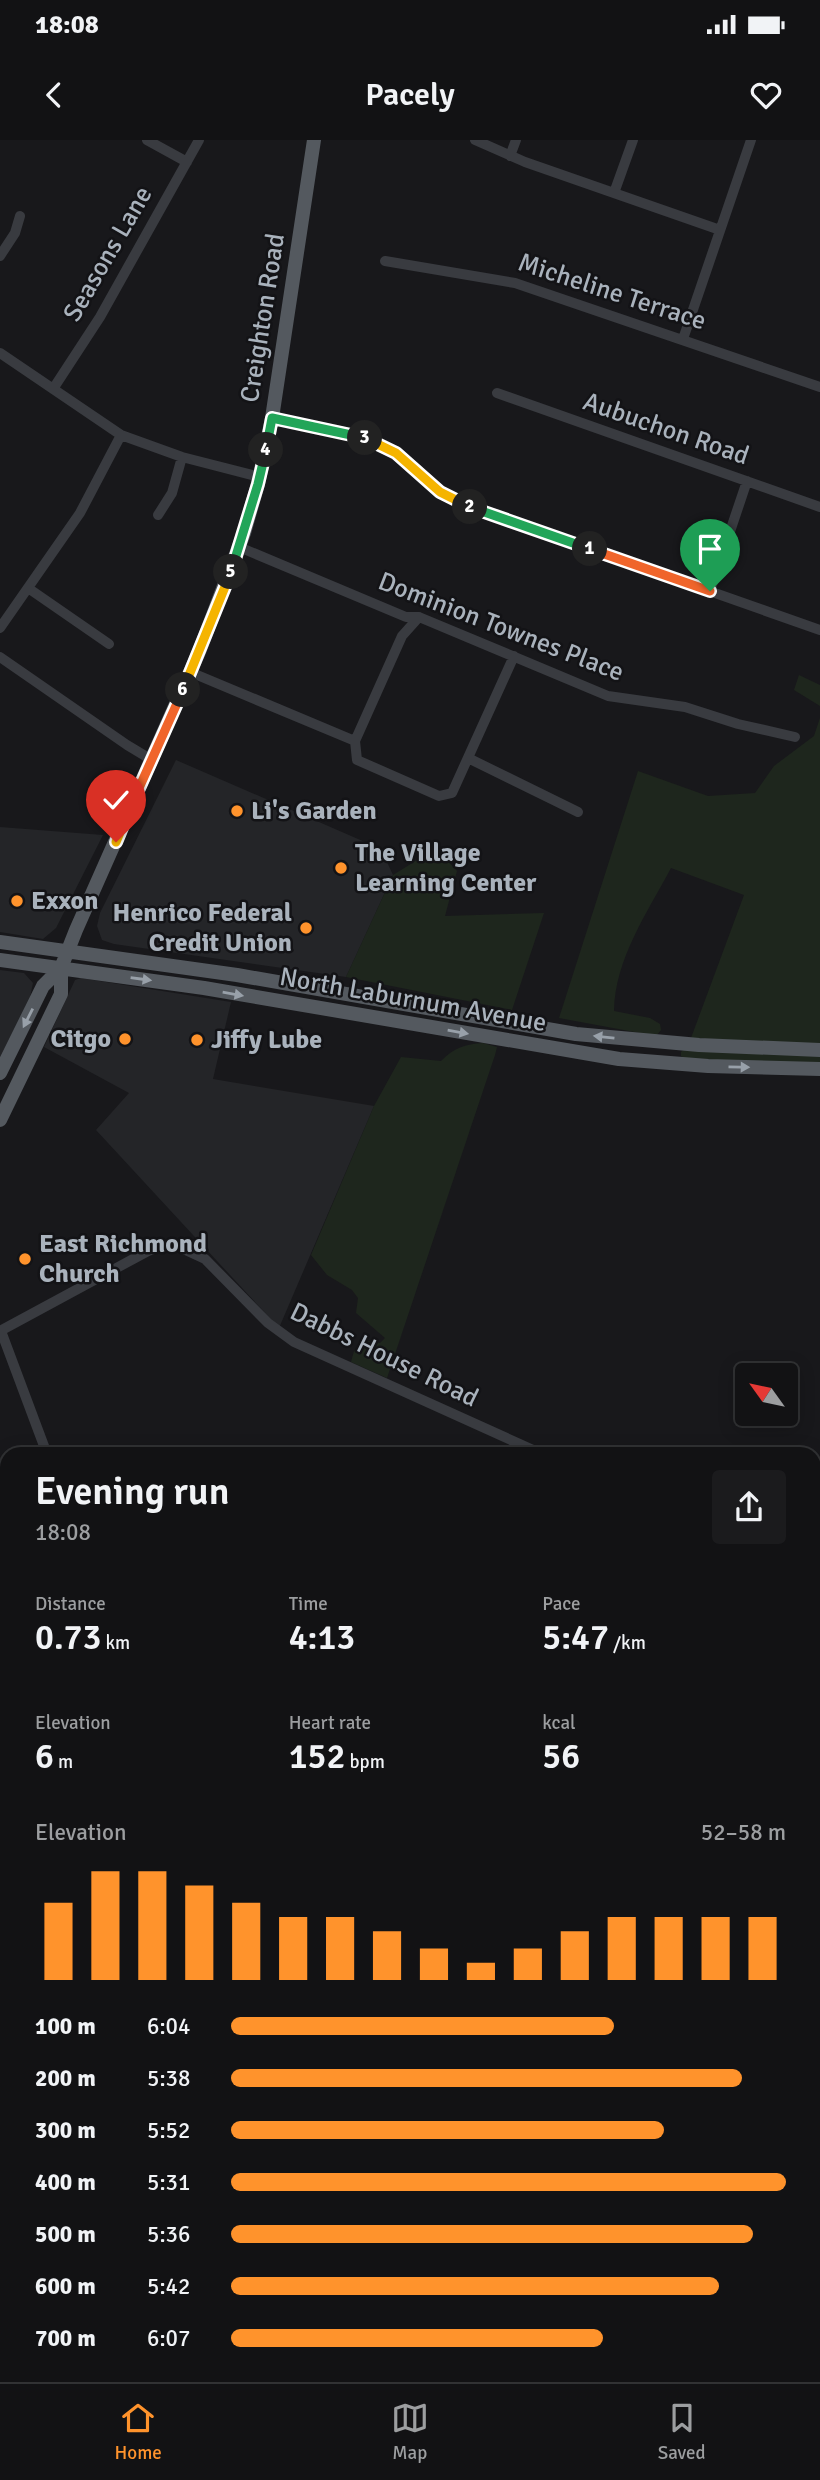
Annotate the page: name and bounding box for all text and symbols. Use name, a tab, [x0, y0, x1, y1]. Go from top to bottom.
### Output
text: 18:08	[35, 9, 99, 41]
text: Pacely	[365, 75, 455, 114]
icon: back	[35, 76, 73, 114]
icon: heart	[747, 76, 785, 114]
street label: Seasons Lane	[57, 181, 159, 327]
street label: Creighton Road	[234, 231, 292, 405]
street label: Micheline Terrace	[514, 247, 710, 337]
street label: Aubuchon Road	[579, 386, 753, 472]
pin: 3	[348, 420, 382, 456]
text: 3	[359, 425, 370, 449]
pin: 4	[248, 432, 284, 468]
text: 4	[260, 437, 271, 461]
pin: 2	[452, 490, 488, 524]
text: 2	[464, 494, 475, 518]
pin	[680, 519, 740, 591]
icon: arrive	[691, 530, 729, 568]
pin: 1	[572, 532, 608, 566]
text: 1	[584, 536, 595, 560]
pin: 5	[214, 554, 248, 590]
text: 5	[225, 559, 236, 583]
street label: Dominion Townes Place	[374, 565, 628, 689]
pin: 6	[166, 672, 200, 708]
text: 6	[177, 677, 188, 701]
pin	[86, 770, 146, 842]
icon: check	[97, 781, 135, 819]
place label: Li's Garden	[251, 795, 377, 827]
marker: Li's Garden	[229, 803, 245, 819]
place label: The Village Learning Center	[355, 837, 537, 899]
marker: The Village Learning Center	[333, 860, 349, 876]
place label: Exxon	[31, 885, 98, 917]
marker: Exxon	[9, 893, 25, 909]
place label: Henrico Federal Credit Union	[113, 897, 292, 959]
marker: Henrico Federal Credit Union	[298, 920, 314, 936]
street label: North Laburnum Avenue	[277, 961, 549, 1039]
one-way arrow	[130, 974, 152, 985]
one-way arrow	[222, 989, 244, 1000]
one-way arrow	[22, 1008, 33, 1028]
place label: Citgo	[50, 1023, 111, 1055]
place label: Jiffy Lube	[211, 1024, 322, 1056]
one-way arrow	[447, 1027, 469, 1038]
marker: Citgo	[117, 1031, 133, 1047]
one-way arrow	[593, 1031, 615, 1042]
marker: Jiffy Lube	[189, 1032, 205, 1048]
one-way arrow	[729, 1061, 751, 1073]
place label: East Richmond Church	[39, 1228, 207, 1290]
marker: East Richmond Church	[17, 1251, 33, 1267]
street label: Dabbs House Road	[285, 1296, 483, 1414]
north arrow	[735, 1363, 798, 1426]
map controls	[735, 1363, 798, 1426]
text: Evening run	[35, 1468, 229, 1515]
button: share	[712, 1470, 786, 1544]
text: 18:08	[35, 1518, 91, 1547]
text: Distance	[35, 1592, 106, 1616]
text: Time	[289, 1592, 328, 1616]
text: Pace	[542, 1592, 581, 1616]
text: 0.73	[35, 1616, 101, 1659]
text: 4:13	[289, 1616, 355, 1659]
text: 5:47	[542, 1616, 609, 1659]
text: km	[101, 1631, 130, 1655]
text: /km	[609, 1631, 646, 1655]
text: Elevation	[35, 1711, 111, 1735]
text: Heart rate	[289, 1711, 371, 1735]
text: kcal	[542, 1711, 576, 1735]
text: 6	[35, 1735, 54, 1778]
text: 152	[289, 1735, 345, 1778]
text: 56	[542, 1735, 580, 1778]
text: m	[54, 1750, 73, 1774]
text: bpm	[345, 1750, 385, 1774]
text: Elevation	[35, 1818, 127, 1847]
text: 52–58 m	[701, 1818, 786, 1847]
text: 100 m	[35, 2012, 96, 2041]
text: 6:04	[147, 2012, 190, 2041]
text: 200 m	[35, 2064, 96, 2093]
text: 5:38	[147, 2064, 190, 2093]
text: 300 m	[35, 2116, 96, 2145]
text: 5:52	[147, 2116, 190, 2145]
text: 400 m	[35, 2168, 96, 2197]
text: 5:31	[147, 2168, 190, 2197]
text: 500 m	[35, 2220, 96, 2249]
text: 5:36	[147, 2220, 190, 2249]
text: 600 m	[35, 2272, 96, 2301]
text: 5:42	[147, 2272, 190, 2301]
text: 700 m	[35, 2324, 96, 2353]
text: 6:07	[147, 2324, 190, 2353]
tab: Home	[114, 2399, 162, 2465]
tab: Map	[391, 2399, 429, 2465]
tab: Saved	[658, 2399, 706, 2465]

